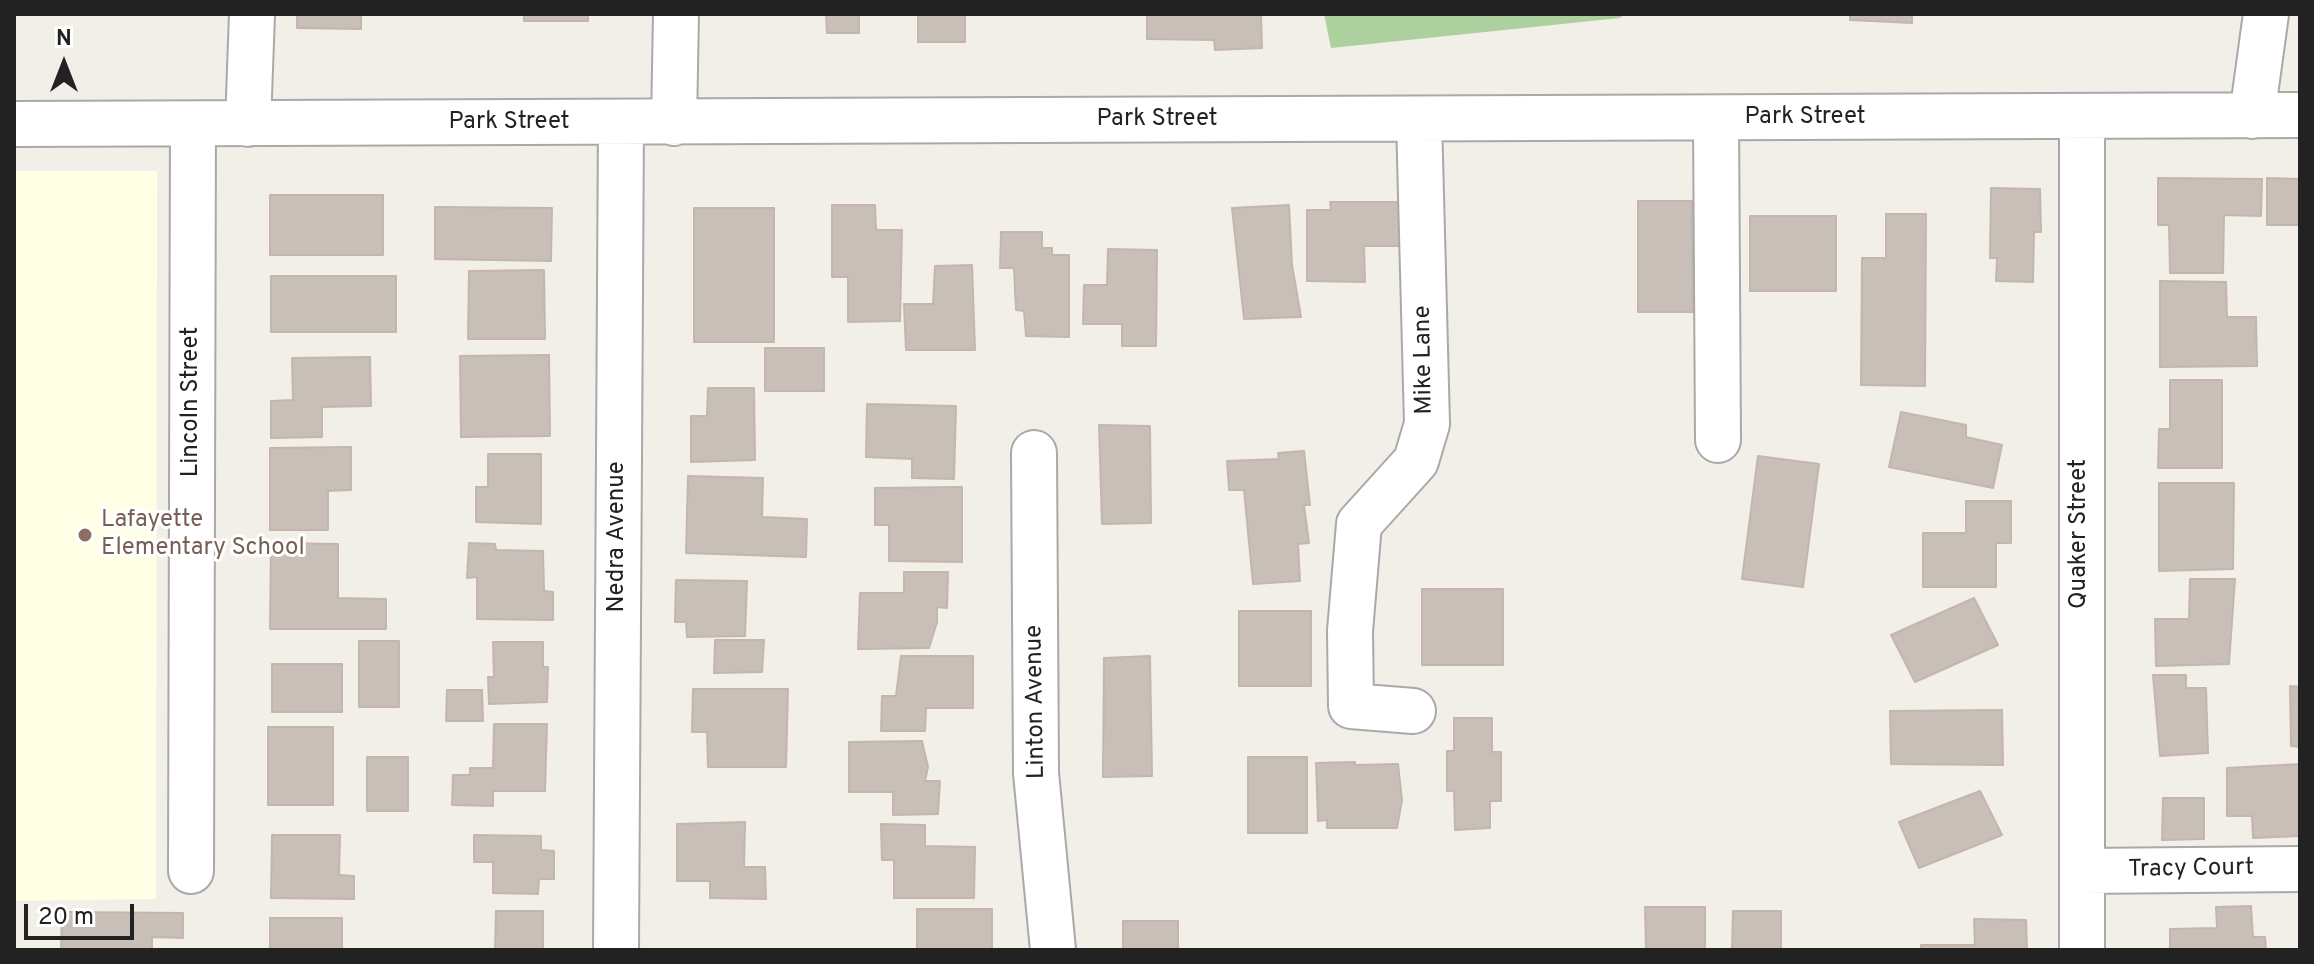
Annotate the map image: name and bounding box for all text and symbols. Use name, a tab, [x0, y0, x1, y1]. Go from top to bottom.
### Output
north arrow	[24, 24, 104, 104]
text: N	[56, 26, 72, 53]
street label: Park Street	[1744, 104, 1866, 132]
street label: Park Street	[1096, 106, 1218, 134]
street label: Park Street	[448, 109, 570, 137]
street label: Mike Lane	[1410, 305, 1440, 415]
street label: Lincoln Street	[178, 327, 206, 477]
street label: Quaker Street	[2066, 459, 2094, 609]
street label: Nedra Avenue	[604, 461, 632, 613]
place label: Lafayette Elementary School	[101, 507, 305, 563]
marker: Lafayette Elementary School	[76, 526, 94, 544]
street label: Linton Avenue	[1021, 625, 1053, 779]
street label: Tracy Court	[2128, 855, 2254, 885]
scale bar	[28, 888, 138, 938]
text: 20 m	[38, 903, 94, 933]

